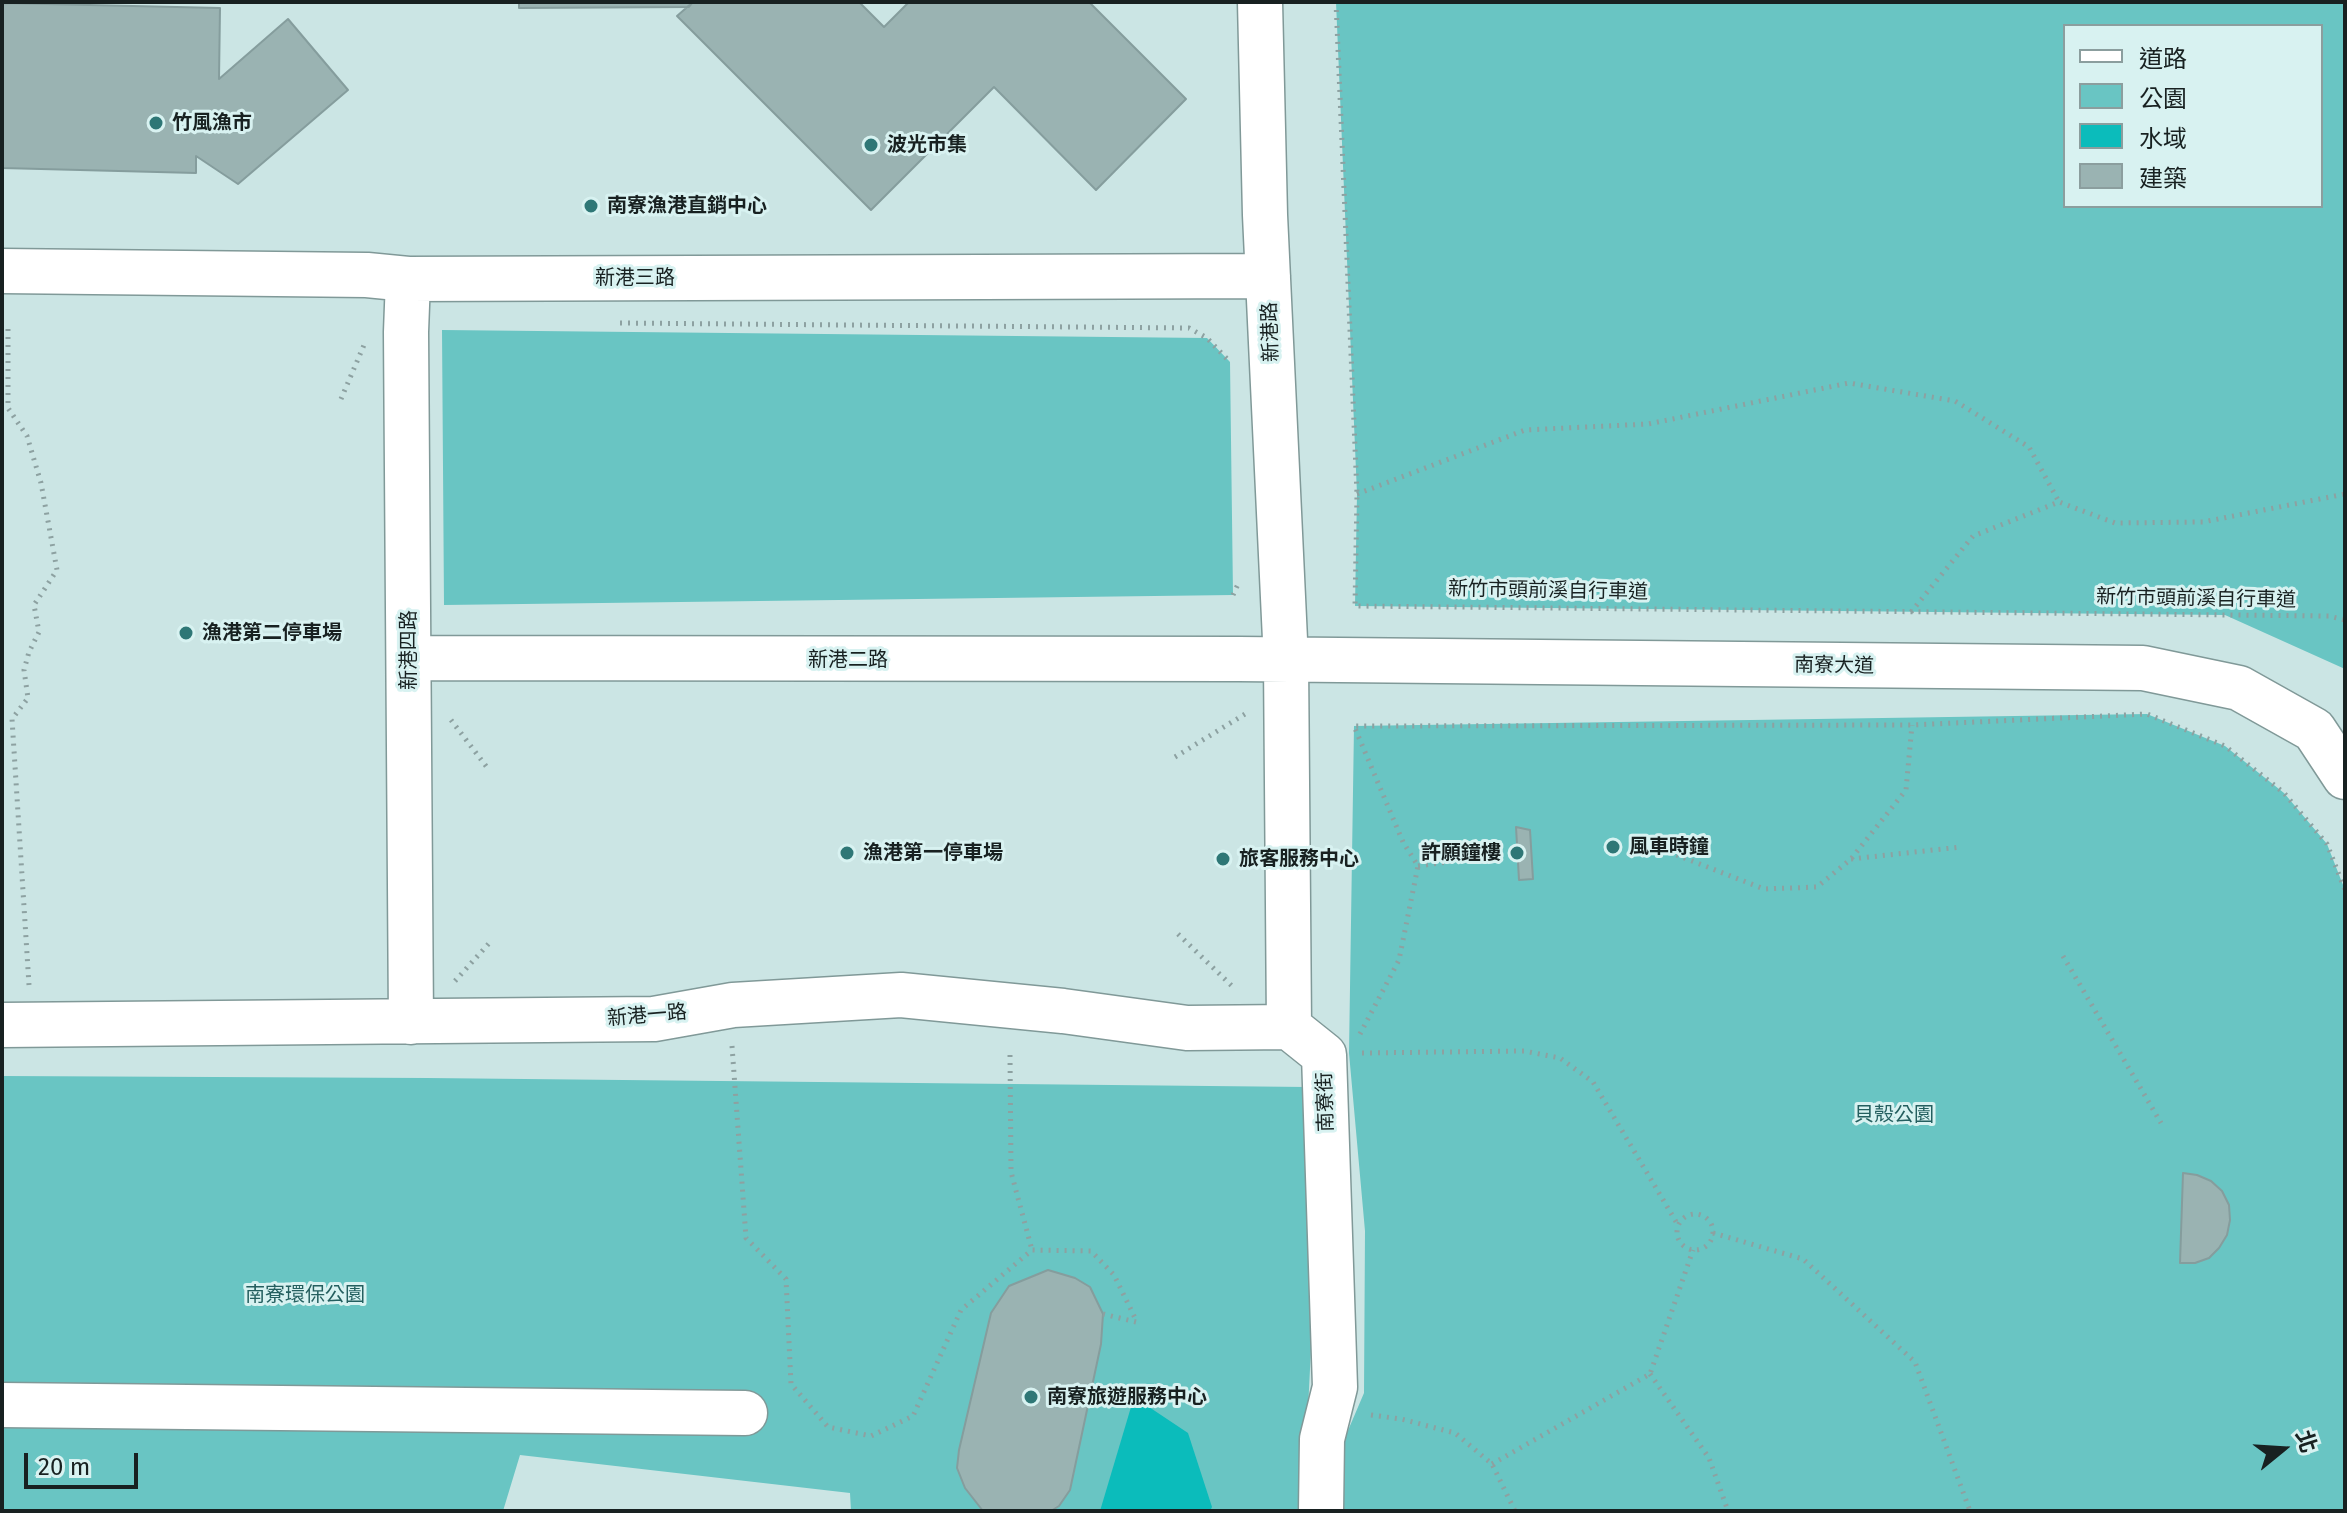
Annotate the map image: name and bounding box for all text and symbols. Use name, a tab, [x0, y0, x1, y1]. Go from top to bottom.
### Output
legend	[2063, 24, 2323, 208]
text: 道路	[2139, 45, 2187, 73]
text: 公園	[2139, 85, 2187, 113]
place label: 竹風漁市	[172, 111, 252, 135]
marker: 竹風漁市	[147, 114, 165, 132]
text: 水域	[2139, 125, 2187, 153]
place label: 波光市集	[887, 133, 967, 157]
marker: 波光市集	[862, 136, 880, 154]
text: 建築	[2139, 165, 2187, 193]
place label: 南寮漁港直銷中心	[607, 194, 767, 218]
marker: 南寮漁港直銷中心	[582, 197, 600, 215]
street label: 新港三路	[595, 266, 675, 290]
street label: 新港路	[1258, 302, 1284, 362]
street label: 新竹市頭前溪自行車道	[1448, 577, 1648, 605]
street label: 新竹市頭前溪自行車道	[2096, 585, 2296, 613]
street label: 新港四路	[397, 610, 421, 690]
place label: 漁港第二停車場	[202, 621, 342, 645]
marker: 漁港第二停車場	[177, 624, 195, 642]
street label: 新港二路	[808, 648, 888, 672]
street label: 南寮大道	[1794, 653, 1874, 679]
place label: 風車時鐘	[1629, 835, 1709, 859]
marker: 風車時鐘	[1604, 838, 1622, 856]
place label: 漁港第一停車場	[863, 841, 1003, 865]
place label: 許願鐘樓	[1421, 841, 1501, 865]
marker: 漁港第一停車場	[838, 844, 856, 862]
marker: 許願鐘樓	[1508, 844, 1526, 862]
place label: 旅客服務中心	[1239, 847, 1359, 871]
marker: 旅客服務中心	[1214, 850, 1232, 868]
street label: 新港一路	[606, 1001, 688, 1031]
street label: 南寮街	[1313, 1072, 1339, 1132]
park label: 貝殼公園	[1854, 1103, 1934, 1127]
park label: 南寮環保公園	[245, 1283, 365, 1307]
place label: 南寮旅遊服務中心	[1047, 1385, 1207, 1409]
marker: 南寮旅遊服務中心	[1022, 1388, 1040, 1406]
north arrow	[2243, 1409, 2323, 1489]
text: 北	[2290, 1427, 2323, 1456]
scale bar	[28, 1437, 142, 1487]
text: 20 m	[38, 1453, 90, 1481]

